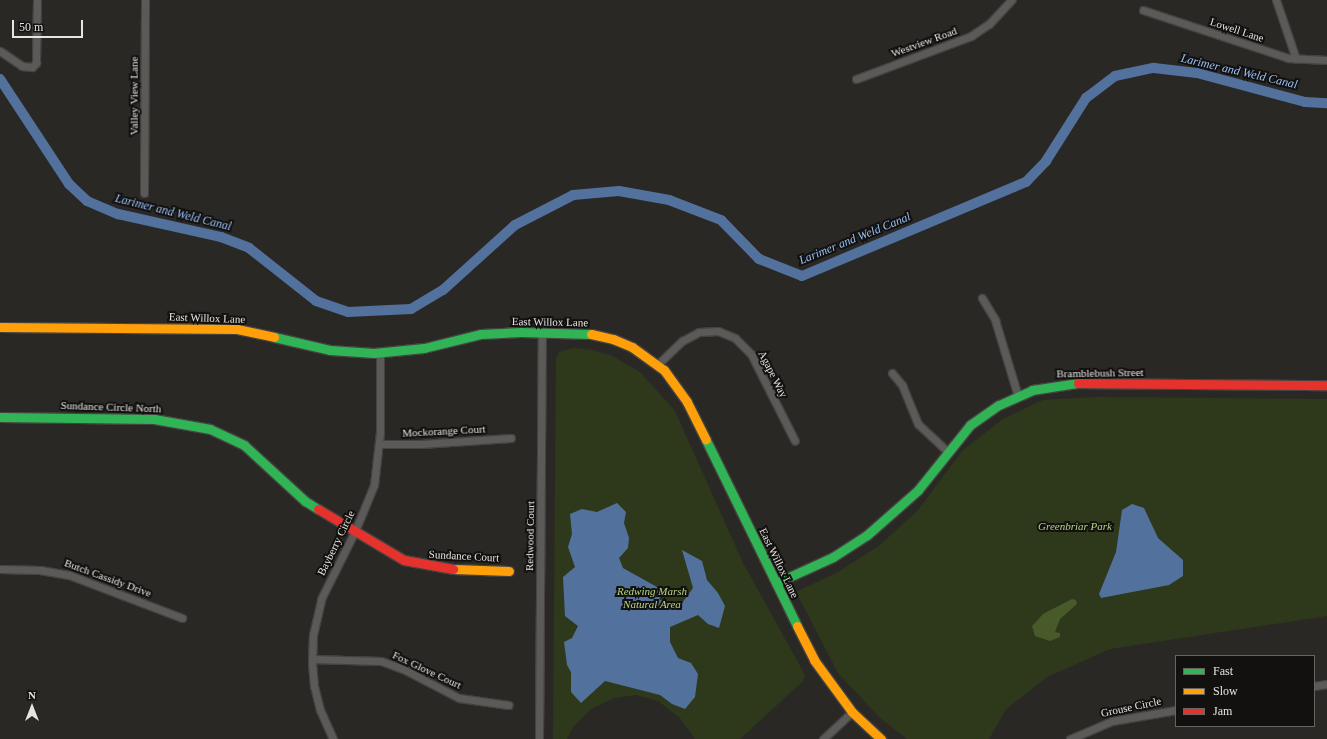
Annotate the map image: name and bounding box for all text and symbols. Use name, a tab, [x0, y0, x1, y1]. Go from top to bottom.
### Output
scale bar	[14, 12, 85, 38]
street label: Lowell Lane	[1208, 15, 1266, 45]
text: 50 m	[19, 20, 43, 34]
street label: Westview Road	[889, 24, 959, 60]
water label: Larimer and Weld Canal	[1179, 52, 1299, 92]
street label: Valley View Lane	[127, 57, 141, 135]
water label: Larimer and Weld Canal	[113, 192, 233, 234]
water label: Larimer and Weld Canal	[797, 210, 913, 268]
street label: East Willox Lane	[169, 310, 245, 326]
street label: East Willox Lane	[512, 315, 588, 329]
street label: Agape Way	[755, 348, 791, 400]
street label: Bramblebush Street	[1056, 366, 1144, 380]
street label: Sundance Circle North	[60, 399, 162, 415]
street label: Mockorange Court	[402, 422, 486, 440]
street label: Redwood Court	[523, 501, 537, 571]
street label: Bayberry Circle	[315, 508, 357, 578]
park label: Greenbriar Park	[1038, 519, 1112, 533]
street label: East Willox Lane	[756, 526, 802, 600]
street label: Sundance Court	[428, 548, 500, 564]
street label: Butch Cassidy Drive	[63, 556, 153, 600]
park label: Redwing Marsh Natural Area	[617, 585, 687, 611]
street label: Fox Glove Court	[390, 648, 464, 692]
legend	[1175, 655, 1315, 727]
text: Fast	[1213, 664, 1233, 678]
text: Slow	[1213, 684, 1238, 698]
north arrow	[12, 687, 52, 727]
text: N	[28, 689, 36, 701]
street label: Grouse Circle	[1100, 694, 1162, 720]
text: Jam	[1213, 704, 1232, 718]

